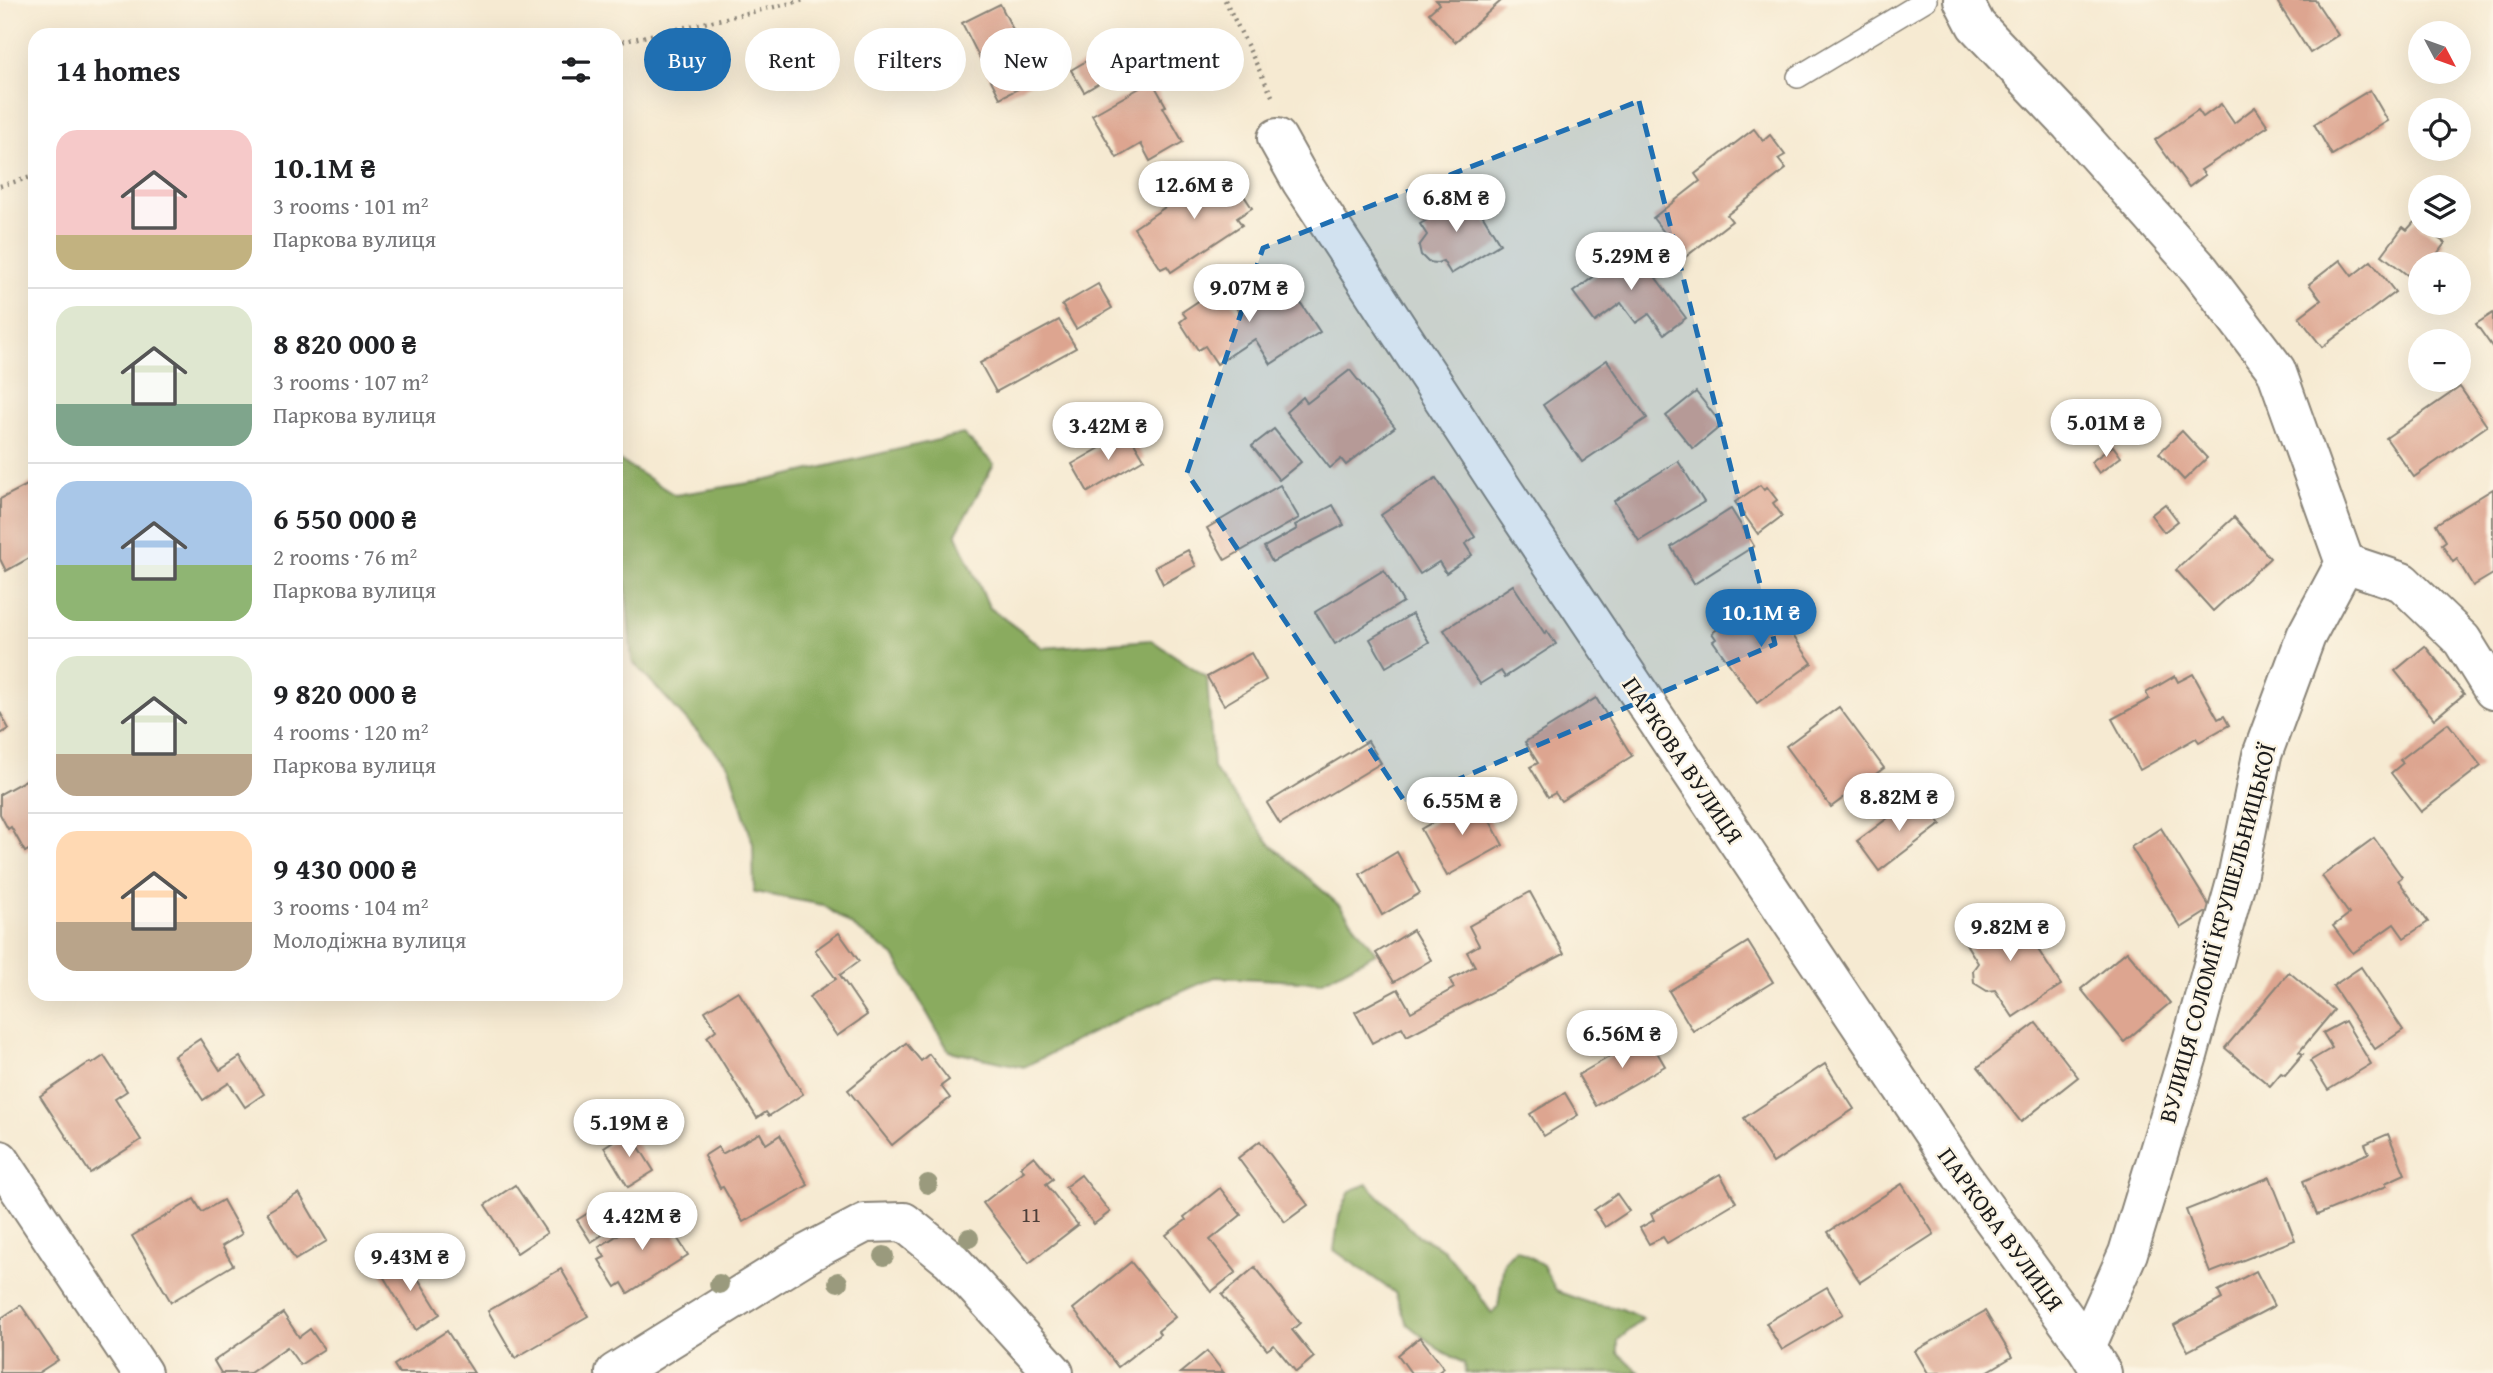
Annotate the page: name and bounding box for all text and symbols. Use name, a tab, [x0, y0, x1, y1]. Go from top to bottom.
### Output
north arrow	[2408, 21, 2471, 84]
map controls	[2408, 21, 2471, 392]
chip: Buy	[644, 28, 731, 91]
chip: Rent	[745, 28, 840, 91]
chip: Filters	[854, 28, 966, 91]
chip: New	[980, 28, 1072, 91]
chip: Apartment	[1086, 28, 1244, 91]
text: 14 homes	[56, 48, 181, 92]
icon: filters	[557, 51, 595, 89]
button: locate	[2408, 98, 2471, 161]
text: 10.1M ₴	[273, 145, 376, 189]
icon: home	[112, 158, 196, 242]
pin: 12.6M ₴	[1129, 162, 1259, 221]
text: 12.6M ₴	[1154, 167, 1234, 200]
pin: 6.8M ₴	[1399, 174, 1513, 234]
button: layers	[2408, 175, 2471, 238]
text: 6.8M ₴	[1422, 180, 1490, 213]
text: 3 rooms · 101 m²	[273, 189, 428, 222]
text: Паркова вулиця	[273, 222, 436, 255]
pin: 5.29M ₴	[1566, 232, 1696, 292]
text: 5.29M ₴	[1591, 238, 1671, 271]
button: +	[2408, 252, 2471, 315]
pin: 9.07M ₴	[1184, 264, 1314, 324]
text: 9.07M ₴	[1209, 270, 1289, 303]
text: 8 820 000 ₴	[273, 321, 417, 365]
button: −	[2408, 329, 2471, 392]
icon: home	[112, 334, 196, 418]
text: 3 rooms · 107 m²	[273, 365, 428, 398]
text: Паркова вулиця	[273, 398, 436, 431]
pin: 5.01M ₴	[2041, 400, 2171, 459]
pin: 3.42M ₴	[1043, 402, 1173, 462]
text: 5.01M ₴	[2066, 405, 2146, 438]
text: 3.42M ₴	[1068, 408, 1148, 441]
text: 6 550 000 ₴	[273, 496, 417, 540]
icon: home	[112, 509, 196, 593]
text: 2 rooms · 76 m²	[273, 540, 417, 573]
text: Паркова вулиця	[273, 573, 436, 606]
pin: 10.1M ₴	[1696, 590, 1826, 649]
text: 10.1M ₴	[1721, 595, 1801, 628]
street label: ПАРКОВА ВУЛИЦЯ	[1614, 669, 1752, 851]
text: 9 820 000 ₴	[273, 671, 417, 715]
icon: home	[112, 684, 196, 768]
text: 4 rooms · 120 m²	[273, 715, 428, 748]
street label: ВУЛИЦЯ СОЛОМІЇ КРУШЕЛЬНИЦЬКОЇ	[2149, 739, 2285, 1127]
text: Паркова вулиця	[273, 748, 436, 781]
pin: 8.82M ₴	[1834, 774, 1964, 833]
pin: 6.55M ₴	[1397, 778, 1527, 837]
text: 8.82M ₴	[1859, 779, 1939, 812]
text: 6.55M ₴	[1422, 783, 1502, 816]
text: 9 430 000 ₴	[273, 846, 417, 890]
icon: home	[112, 859, 196, 943]
text: 3 rooms · 104 m²	[273, 890, 428, 923]
pin: 9.82M ₴	[1945, 904, 2075, 963]
text: 9.82M ₴	[1970, 909, 2050, 942]
text: Молодіжна вулиця	[273, 923, 466, 956]
pin: 6.56M ₴	[1557, 1010, 1687, 1070]
text: 6.56M ₴	[1582, 1016, 1662, 1049]
pin: 5.19M ₴	[564, 1100, 694, 1159]
text: 5.19M ₴	[589, 1105, 669, 1138]
street label: ПАРКОВА ВУЛИЦЯ	[1930, 1140, 2072, 1318]
pin: 4.42M ₴	[577, 1192, 707, 1252]
text: 4.42M ₴	[602, 1198, 682, 1231]
house number: 11	[1021, 1199, 1041, 1230]
pin: 9.43M ₴	[345, 1234, 475, 1293]
text: 9.43M ₴	[370, 1239, 450, 1272]

